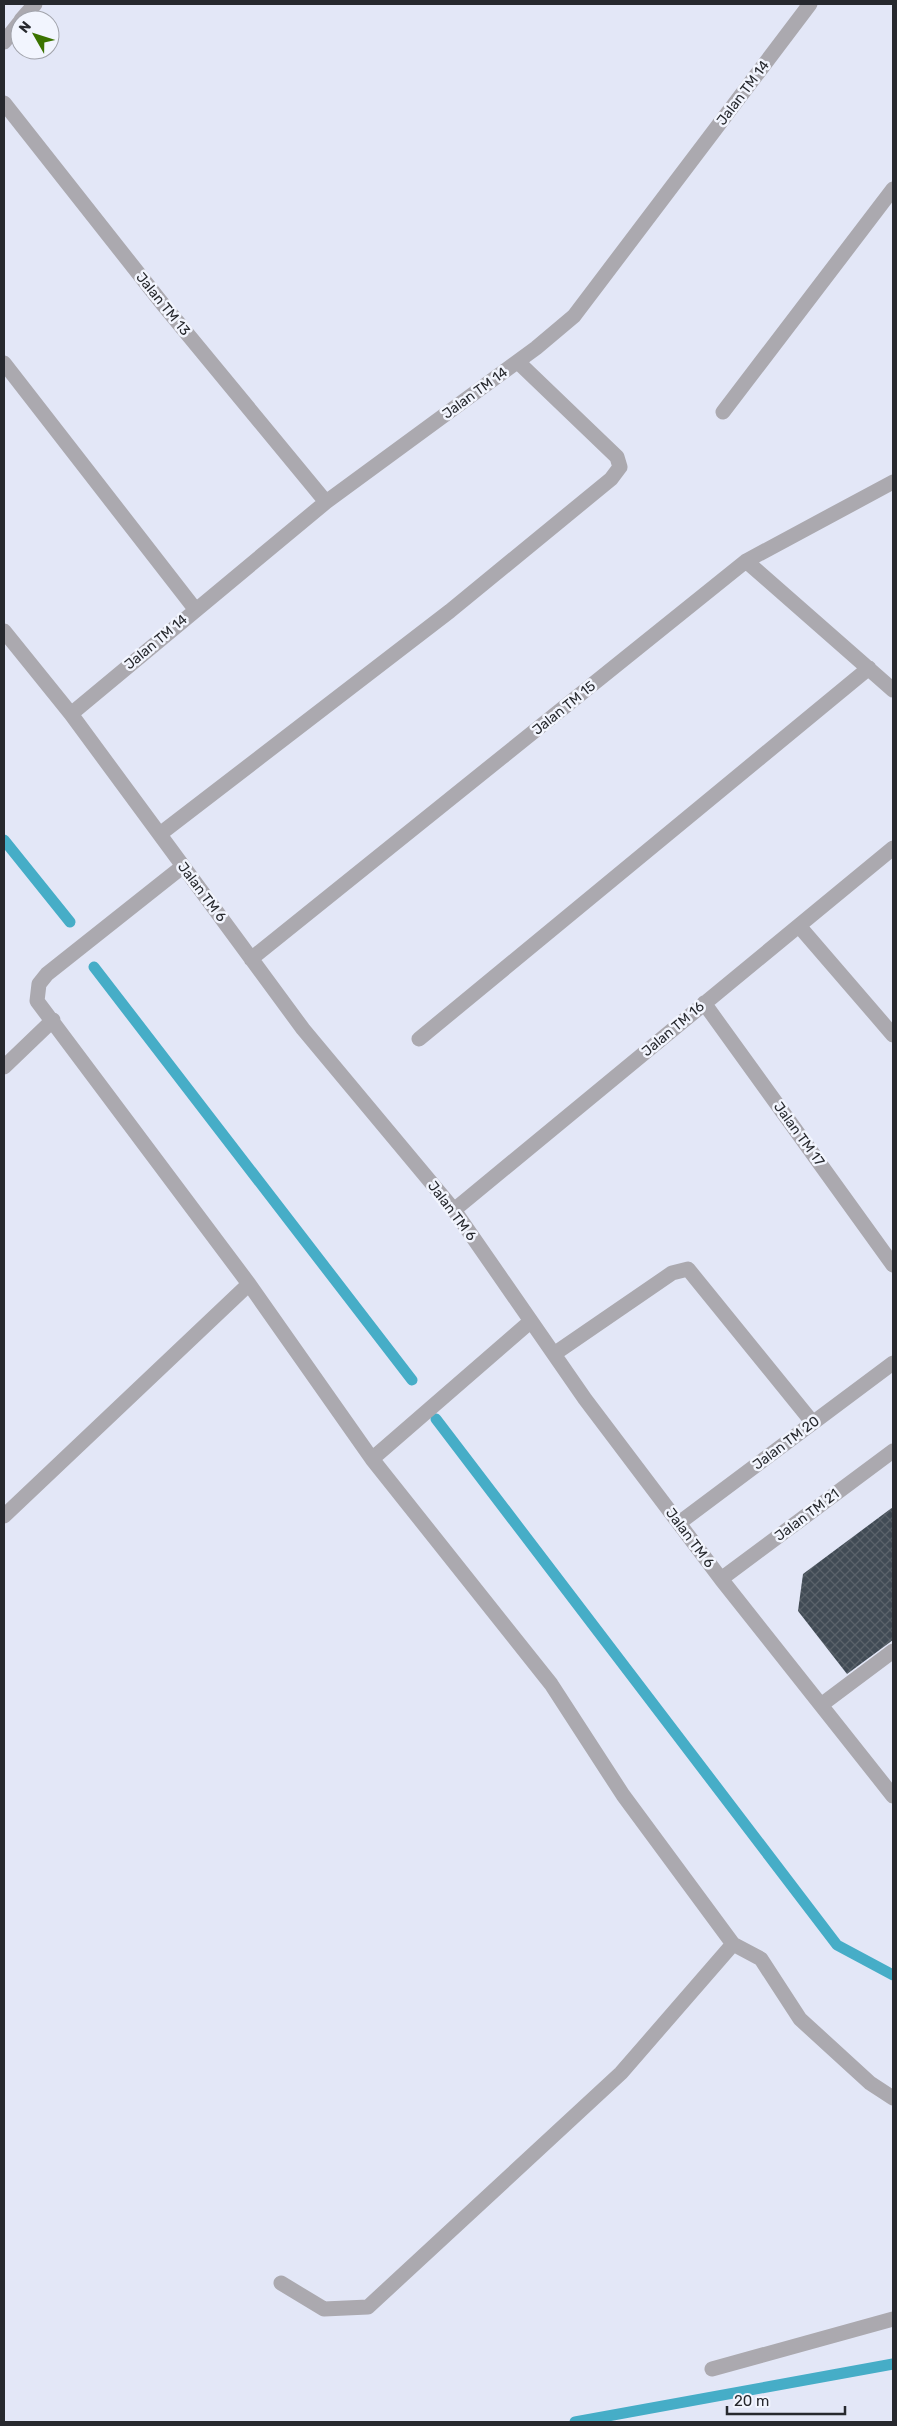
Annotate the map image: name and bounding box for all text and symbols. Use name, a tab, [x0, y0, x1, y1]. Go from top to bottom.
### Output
north arrow	[10, 10, 60, 60]
text: N	[16, 18, 35, 36]
street label: Jalan TM 14	[713, 57, 773, 129]
street label: Jalan TM 13	[132, 269, 194, 339]
street label: Jalan TM 14	[439, 363, 511, 422]
street label: Jalan TM 14	[121, 611, 191, 673]
street label: Jalan TM 15	[529, 677, 599, 739]
street label: Jalan TM 6	[174, 859, 230, 925]
street label: Jalan TM 16	[638, 998, 708, 1060]
street label: Jalan TM 17	[770, 1099, 828, 1169]
street label: Jalan TM 6	[424, 1178, 480, 1244]
street label: Jalan TM 20	[749, 1412, 823, 1474]
street label: Jalan TM 21	[771, 1485, 843, 1545]
street label: Jalan TM 6	[662, 1505, 718, 1571]
scale bar	[727, 2384, 844, 2416]
text: 20 m	[734, 2392, 769, 2410]

